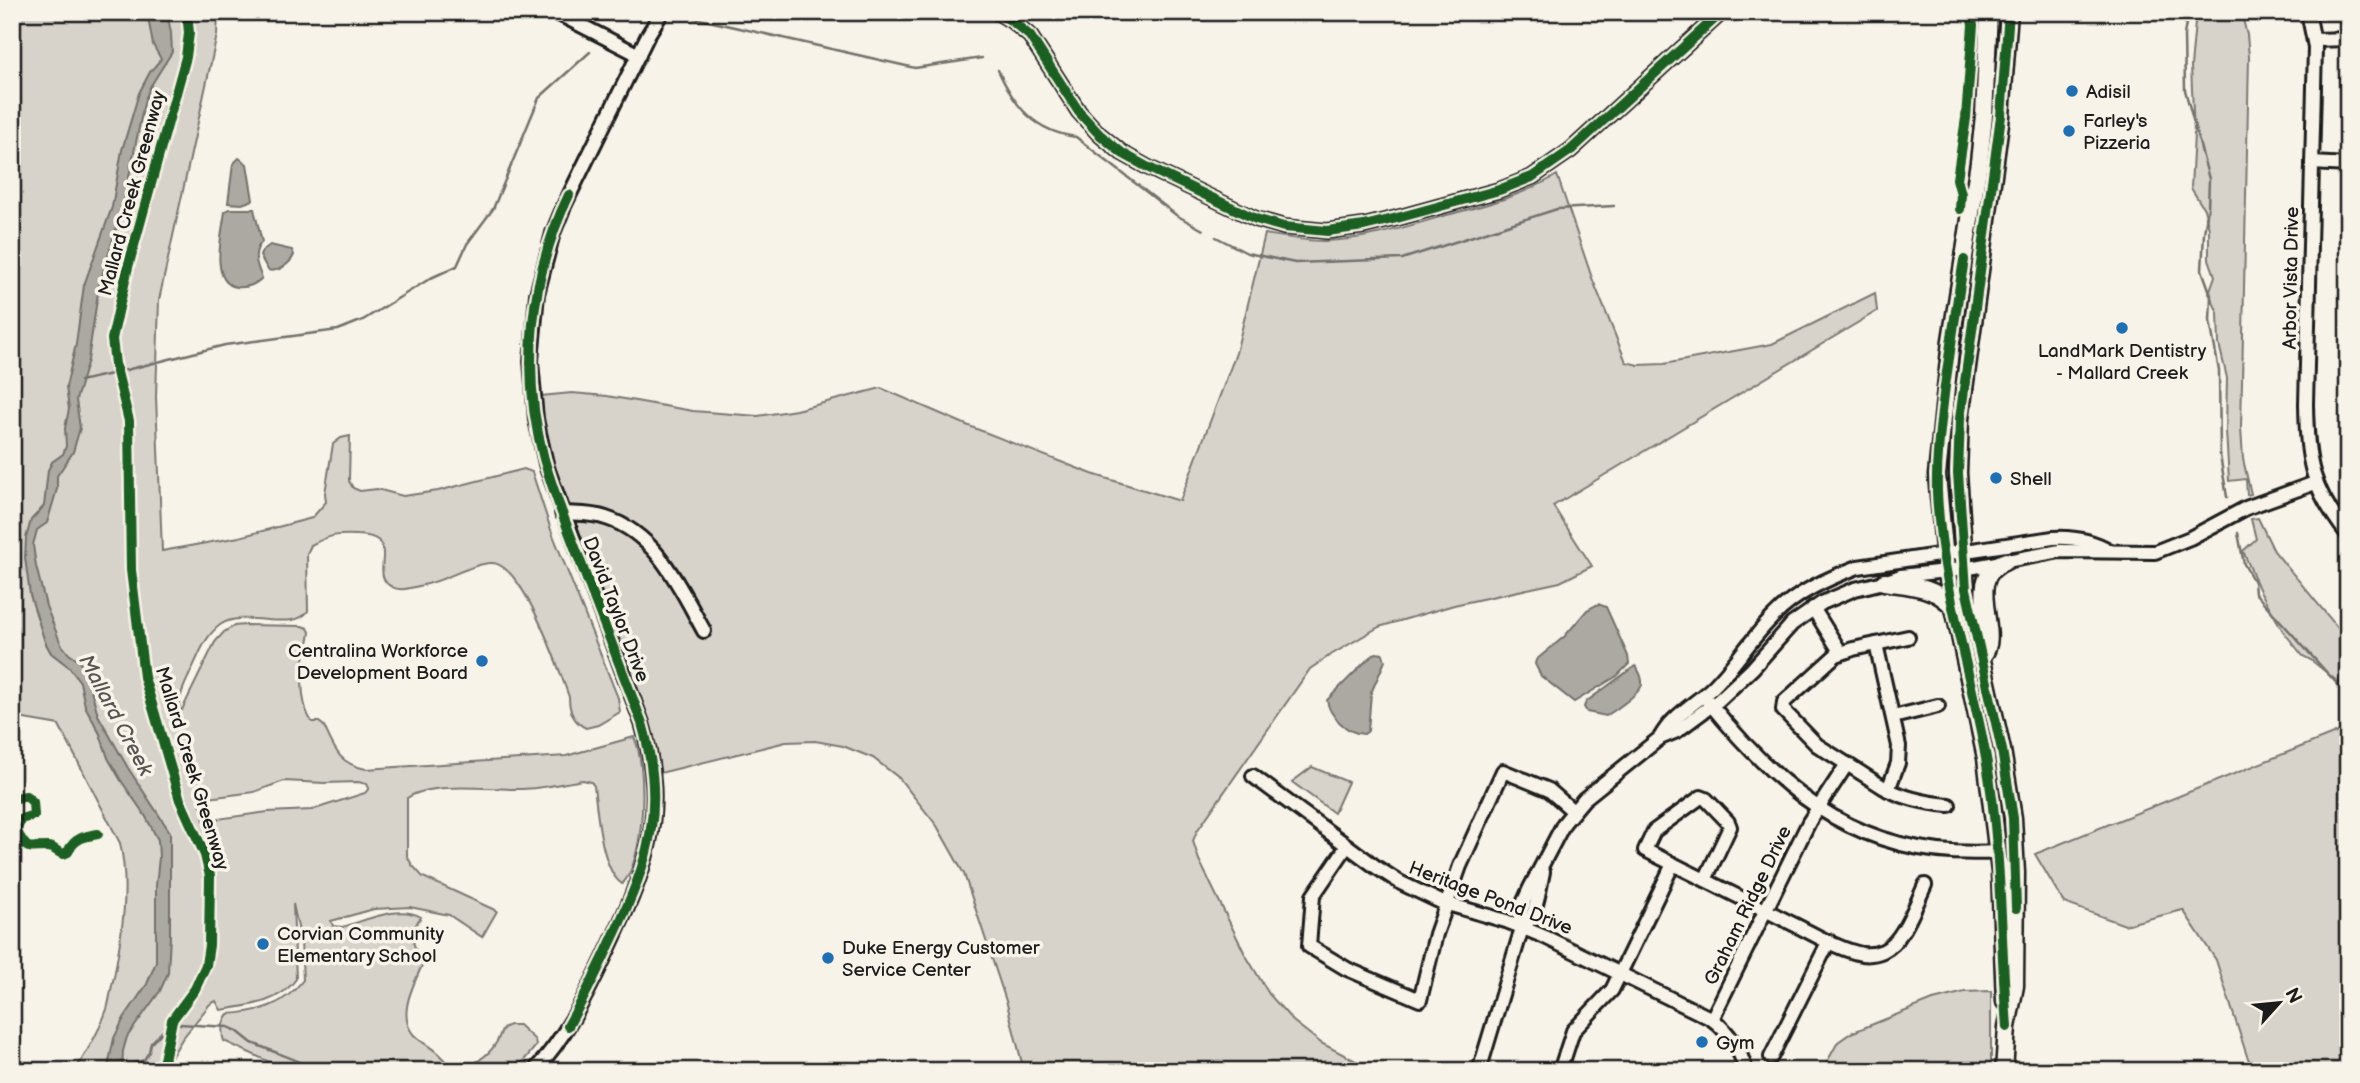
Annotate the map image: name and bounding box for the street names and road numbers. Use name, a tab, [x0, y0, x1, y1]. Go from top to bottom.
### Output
street label: Mallard Creek Greenway	[94, 88, 171, 299]
street label: Arbor Vista Drive	[2279, 206, 2304, 350]
street label: David Taylor Drive	[577, 534, 654, 685]
street label: Mallard Creek Greenway	[150, 664, 234, 873]
street label: Graham Ridge Drive	[1700, 822, 1797, 989]
street label: Heritage Pond Drive	[1405, 857, 1575, 940]

